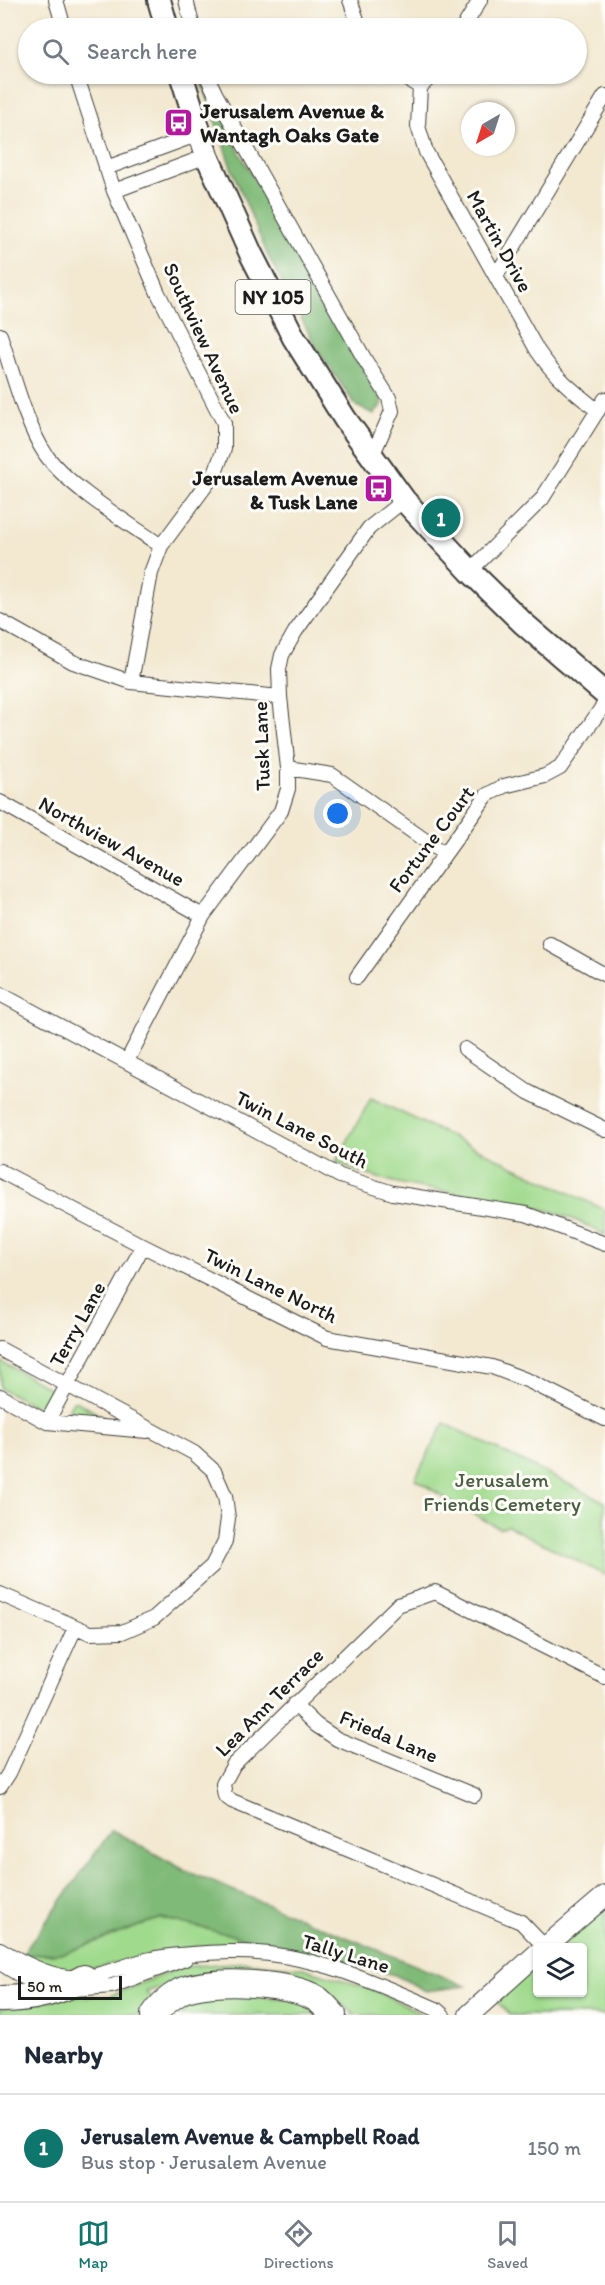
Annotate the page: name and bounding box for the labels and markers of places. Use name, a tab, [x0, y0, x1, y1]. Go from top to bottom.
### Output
place label: Jerusalem Avenue & Wantagh Oaks Gate	[199, 98, 384, 148]
bus stop icon: Jerusalem Avenue & Wantagh Oaks Gate	[163, 106, 195, 138]
place label: Jerusalem Avenue & Tusk Lane	[192, 465, 358, 514]
bus stop icon: Jerusalem Avenue & Tusk Lane	[363, 473, 395, 505]
pin: 1	[422, 496, 460, 540]

